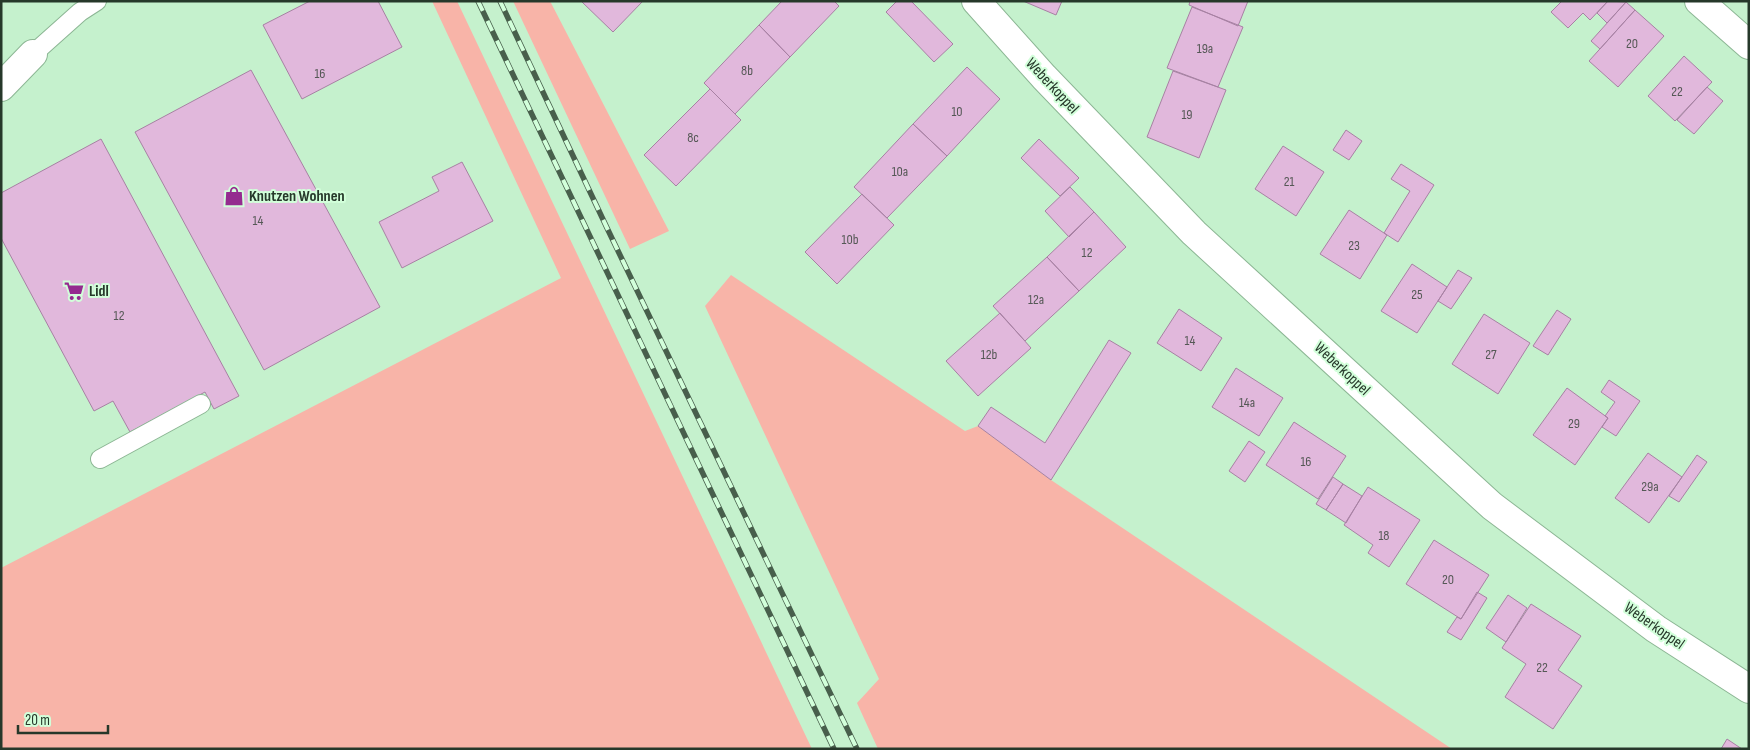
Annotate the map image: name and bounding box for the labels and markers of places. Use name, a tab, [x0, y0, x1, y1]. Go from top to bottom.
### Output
shop icon: Knutzen Wohnen	[223, 185, 245, 207]
place label: Knutzen Wohnen	[249, 187, 345, 206]
supermarket icon: Lidl	[63, 280, 85, 302]
place label: Lidl	[89, 282, 109, 301]

